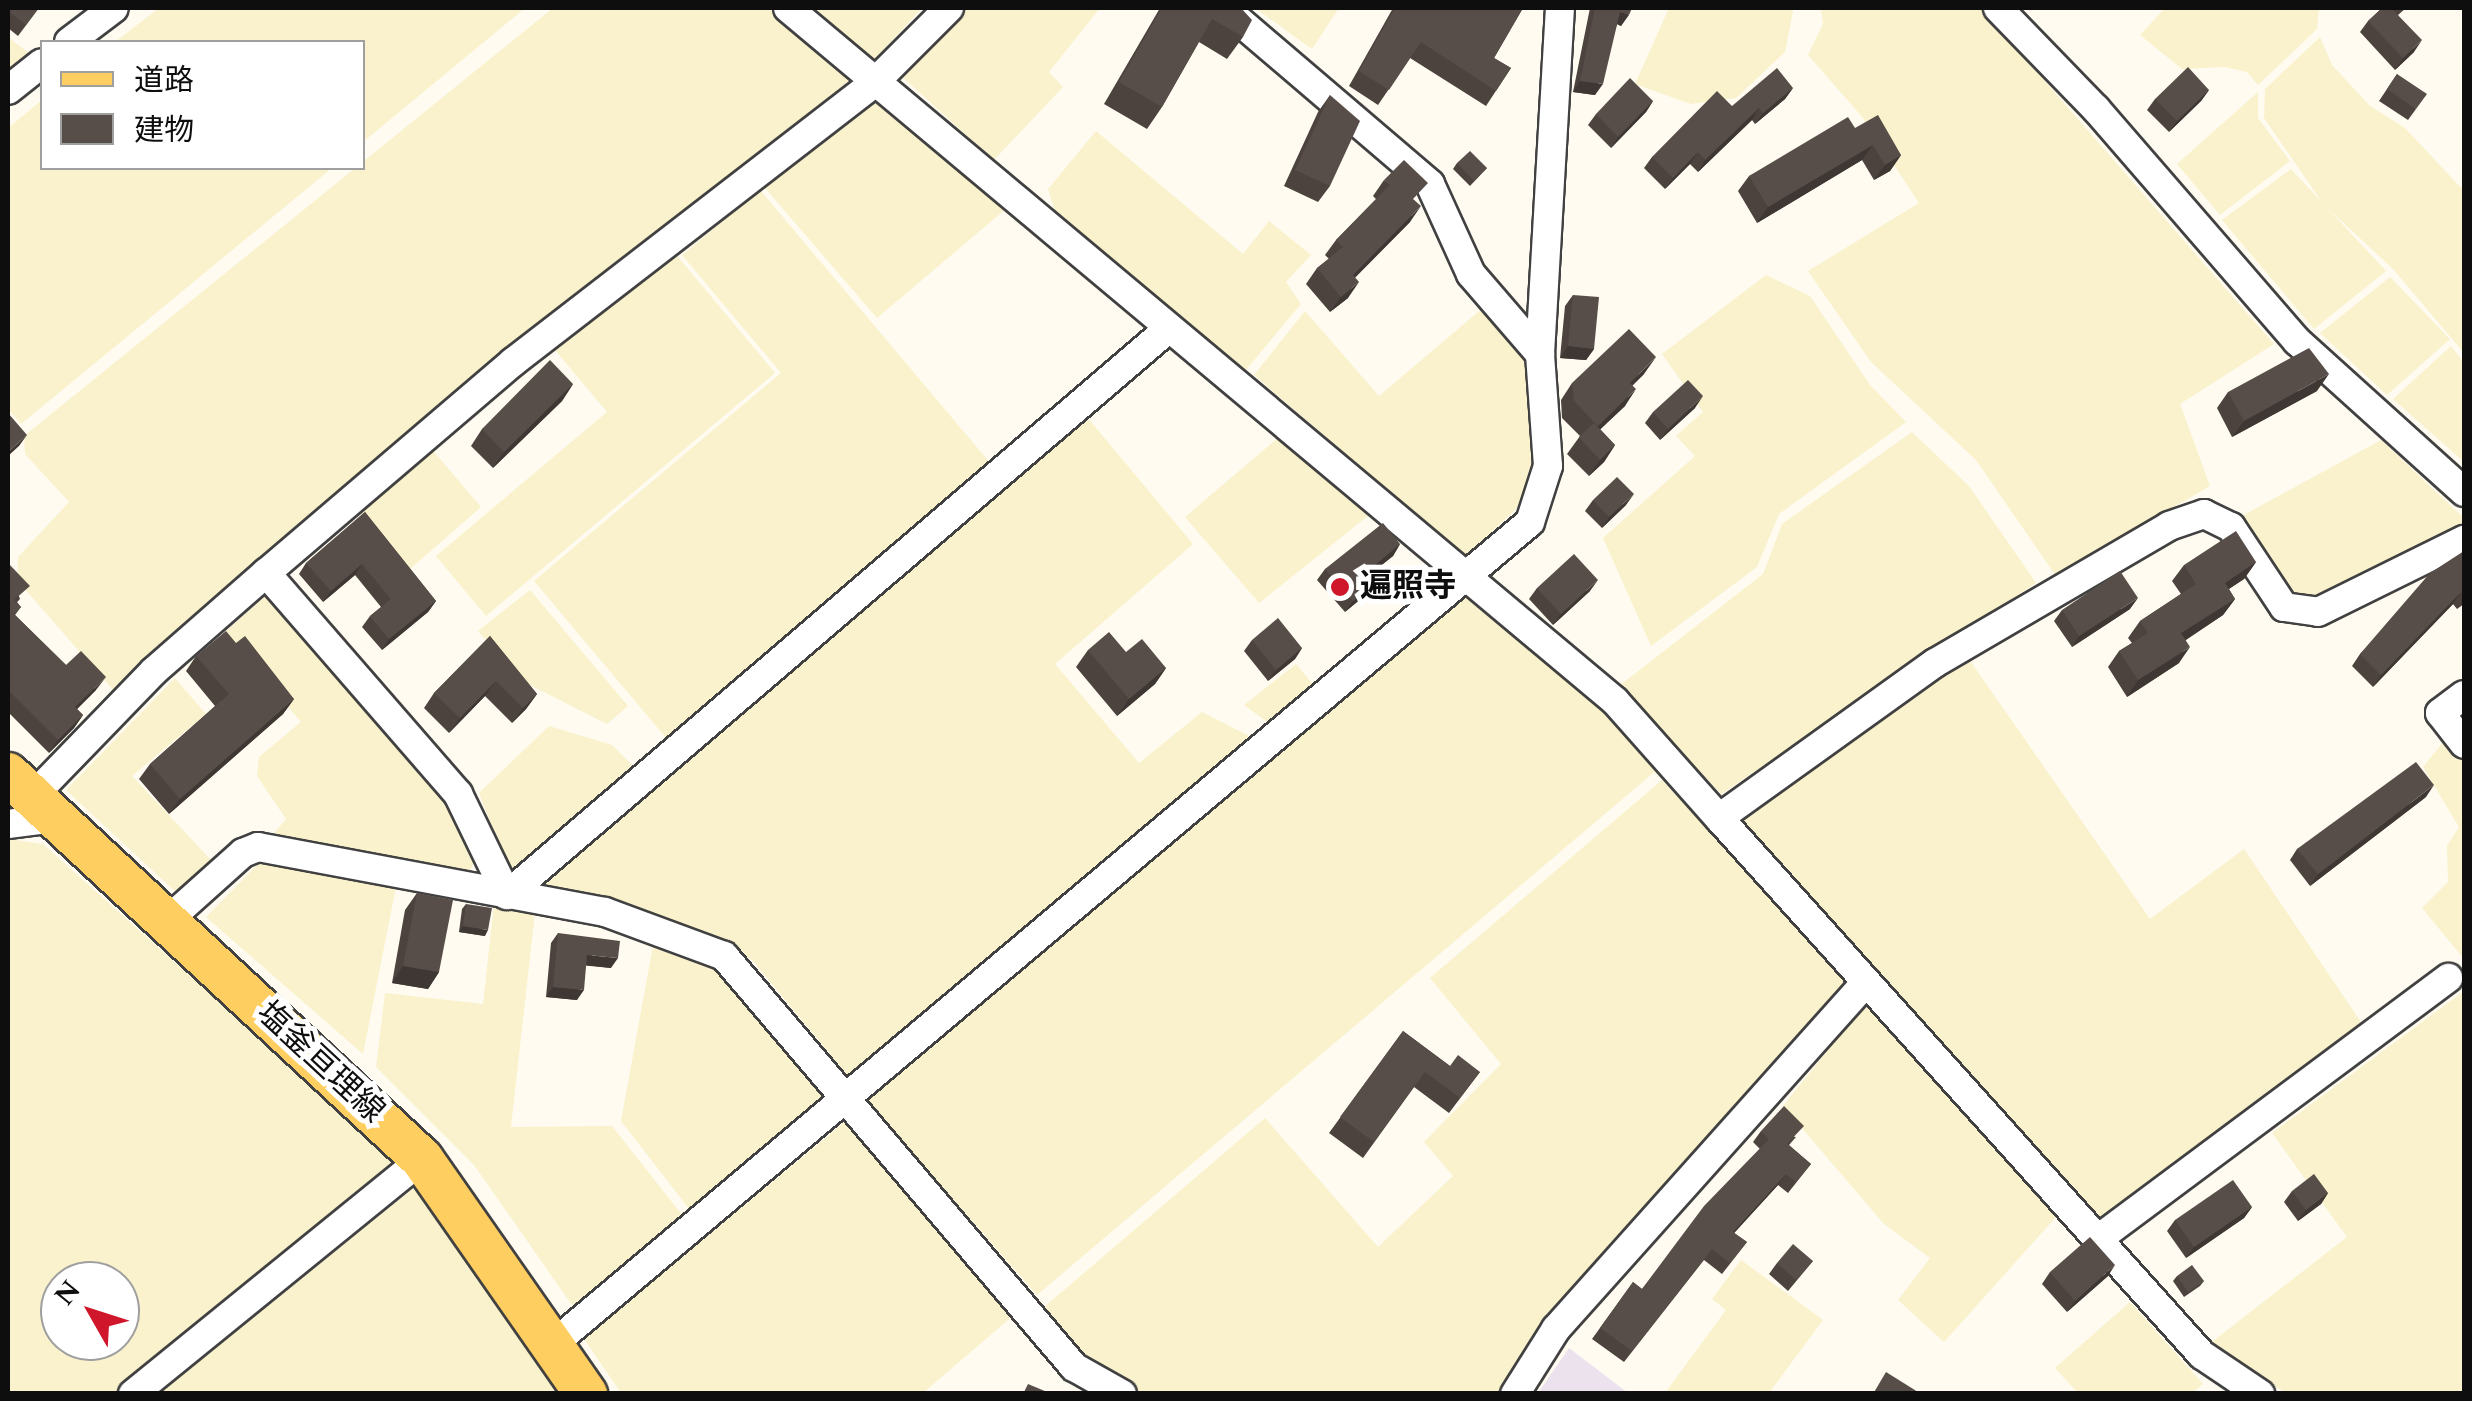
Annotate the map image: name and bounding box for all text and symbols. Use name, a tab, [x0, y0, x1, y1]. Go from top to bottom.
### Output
legend	[40, 40, 365, 170]
text: 道路	[134, 58, 194, 104]
text: 建物	[134, 108, 194, 154]
place label: 遍照寺	[1360, 568, 1456, 606]
marker: 遍照寺	[1329, 576, 1351, 598]
street label: 塩釜亘理線	[248, 994, 392, 1132]
north arrow	[40, 1261, 140, 1361]
text: N	[44, 1271, 92, 1315]

